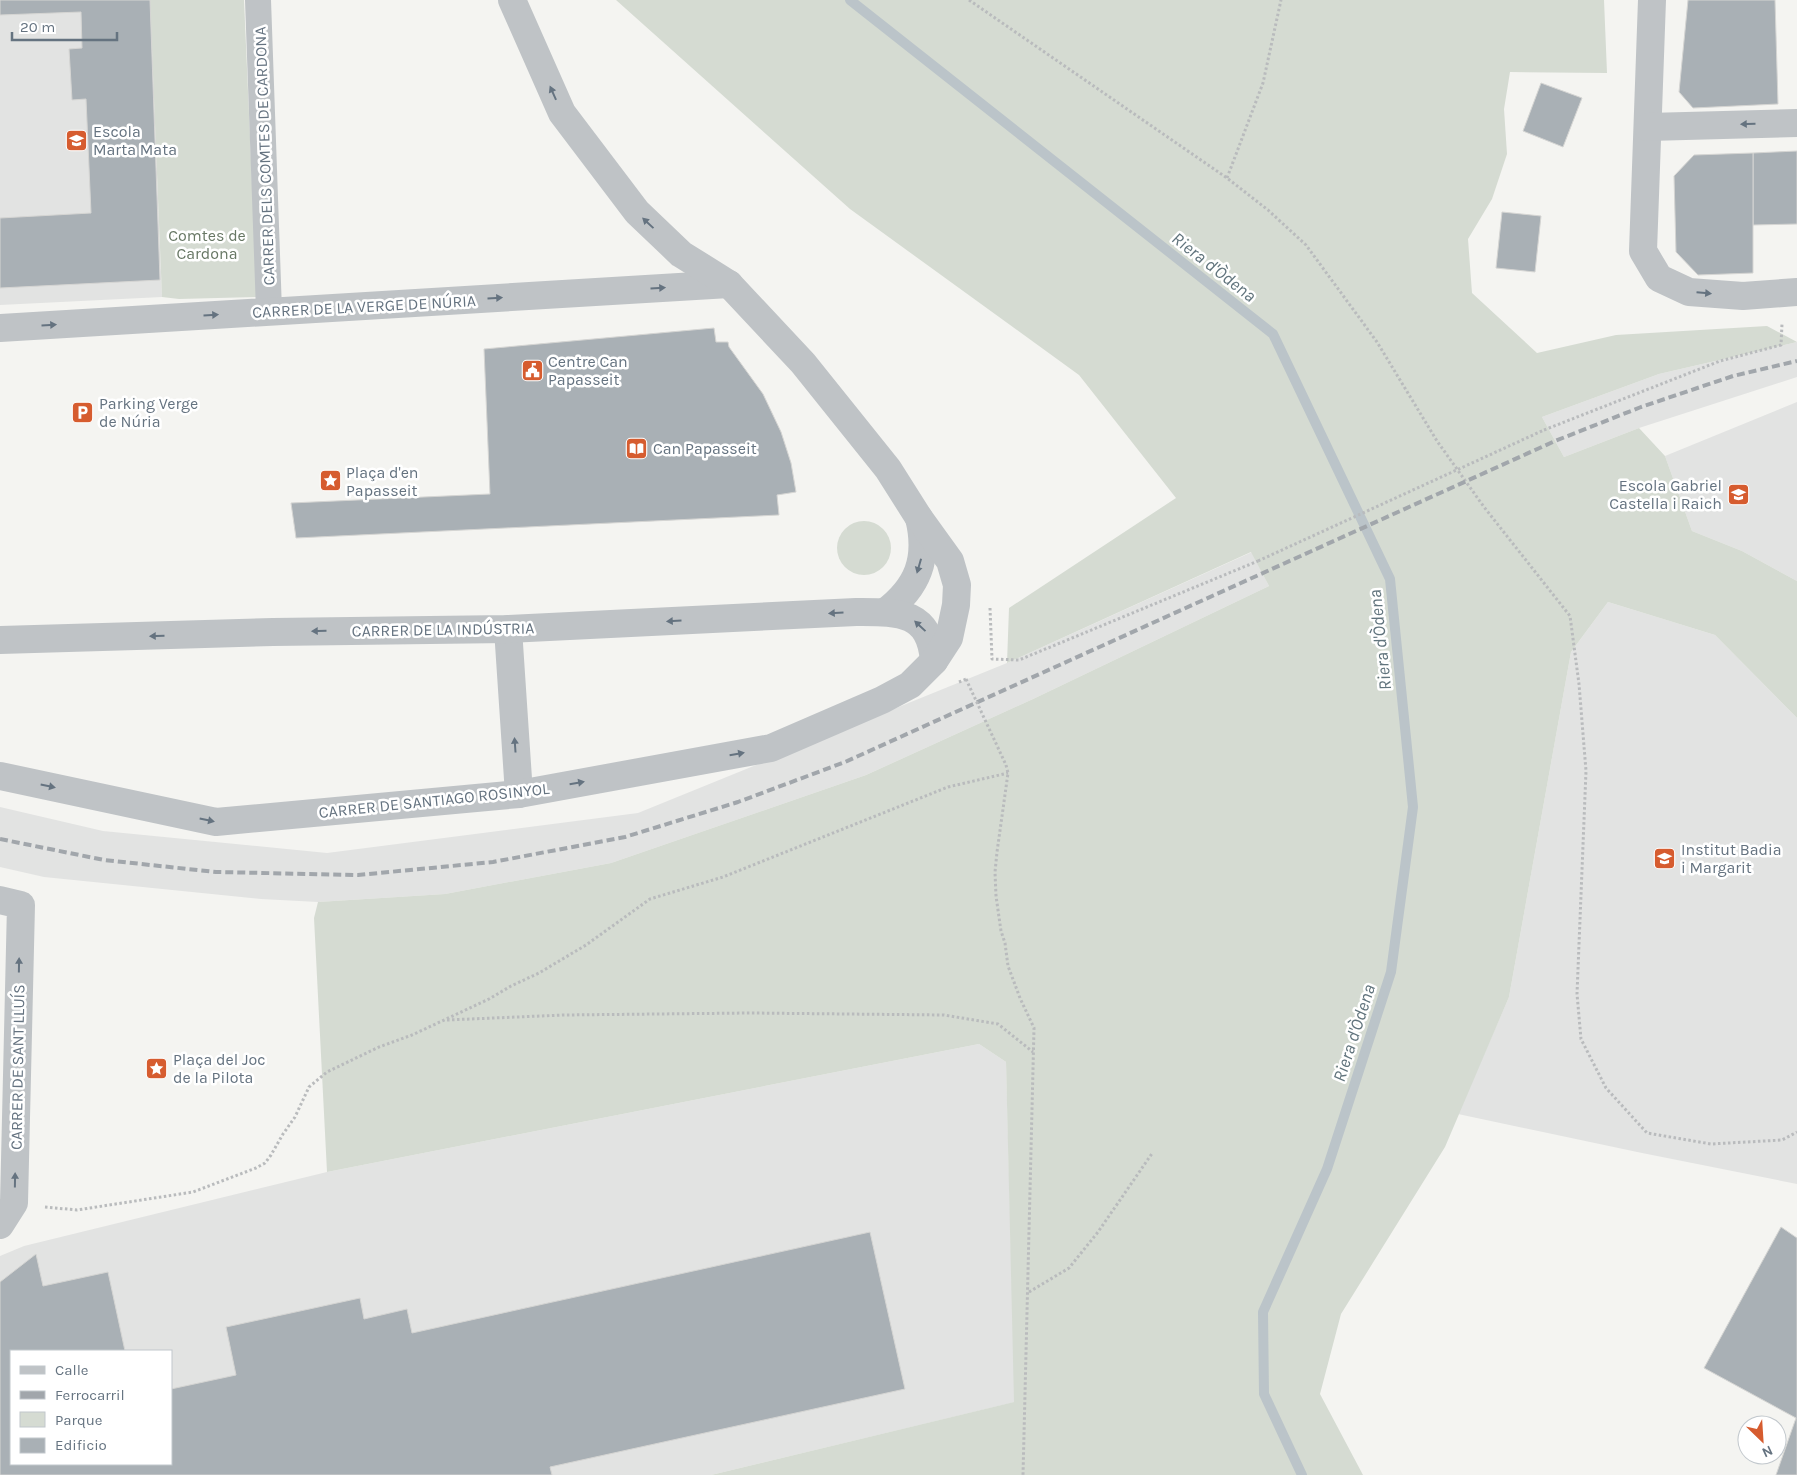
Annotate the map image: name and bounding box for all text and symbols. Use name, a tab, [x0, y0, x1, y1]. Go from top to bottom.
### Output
scale bar	[12, 10, 118, 42]
text: 20 m	[20, 18, 55, 36]
street label: CARRER DELS COMTES DE CARDONA	[250, 26, 279, 286]
one-way arrow	[548, 86, 556, 100]
one-way arrow	[1740, 120, 1756, 128]
place label: Escola Marta Mata	[93, 122, 177, 159]
school or university icon: Escola Marta Mata	[65, 128, 89, 152]
one-way arrow	[642, 217, 654, 229]
park label: Comtes de Cardona	[168, 226, 246, 263]
water label: Riera d'Òdena	[1167, 227, 1261, 307]
one-way arrow	[650, 284, 666, 292]
one-way arrow	[1697, 290, 1713, 298]
street label: CARRER DE LA VERGE DE NÚRIA	[252, 291, 476, 322]
one-way arrow	[488, 293, 504, 301]
one-way arrow	[203, 311, 219, 319]
one-way arrow	[41, 320, 57, 328]
place label: Centre Can Papasseit	[548, 352, 628, 389]
public building icon: Centre Can Papasseit	[520, 358, 544, 382]
place label: Parking Verge de Núria	[99, 394, 198, 431]
parking icon: Parking Verge de Núria	[71, 400, 95, 424]
library icon: Can Papasseit	[625, 436, 649, 460]
place label: Can Papasseit	[653, 439, 757, 458]
place label: Plaça d'en Papasseit	[346, 463, 419, 500]
place icon: Plaça d'en Papasseit	[318, 469, 342, 493]
place label: Escola Gabriel Castella i Raich	[1609, 476, 1722, 513]
school or university icon: Escola Gabriel Castella i Raich	[1726, 482, 1750, 506]
one-way arrow	[915, 558, 923, 573]
water label: Riera d'Òdena	[1364, 588, 1396, 692]
one-way arrow	[828, 609, 844, 617]
one-way arrow	[666, 617, 682, 625]
street label: CARRER DE LA INDÚSTRIA	[352, 618, 534, 641]
one-way arrow	[915, 620, 927, 632]
one-way arrow	[311, 628, 327, 636]
one-way arrow	[149, 632, 165, 640]
one-way arrow	[511, 737, 519, 753]
one-way arrow	[729, 749, 745, 757]
street label: CARRER DE SANTIAGO ROSINYOL	[318, 779, 551, 822]
one-way arrow	[569, 779, 585, 787]
one-way arrow	[40, 783, 56, 791]
one-way arrow	[199, 816, 214, 824]
place label: Institut Badia i Margarit	[1681, 840, 1782, 877]
school or university icon: Institut Badia i Margarit	[1653, 846, 1677, 870]
one-way arrow	[16, 957, 24, 973]
water label: Riera d'Òdena	[1328, 981, 1380, 1085]
street label: CARRER DE SANT LLUÍS	[7, 984, 28, 1150]
place label: Plaça del Joc de la Pilota	[173, 1050, 265, 1087]
place icon: Plaça del Joc de la Pilota	[145, 1056, 169, 1080]
one-way arrow	[11, 1172, 19, 1188]
legend	[10, 1350, 172, 1465]
text: Calle	[55, 1361, 89, 1379]
text: Ferrocarril	[55, 1386, 125, 1404]
text: Parque	[55, 1411, 103, 1429]
north arrow	[1737, 1415, 1787, 1465]
text: Edificio	[55, 1436, 107, 1454]
text: N	[1759, 1442, 1775, 1461]

